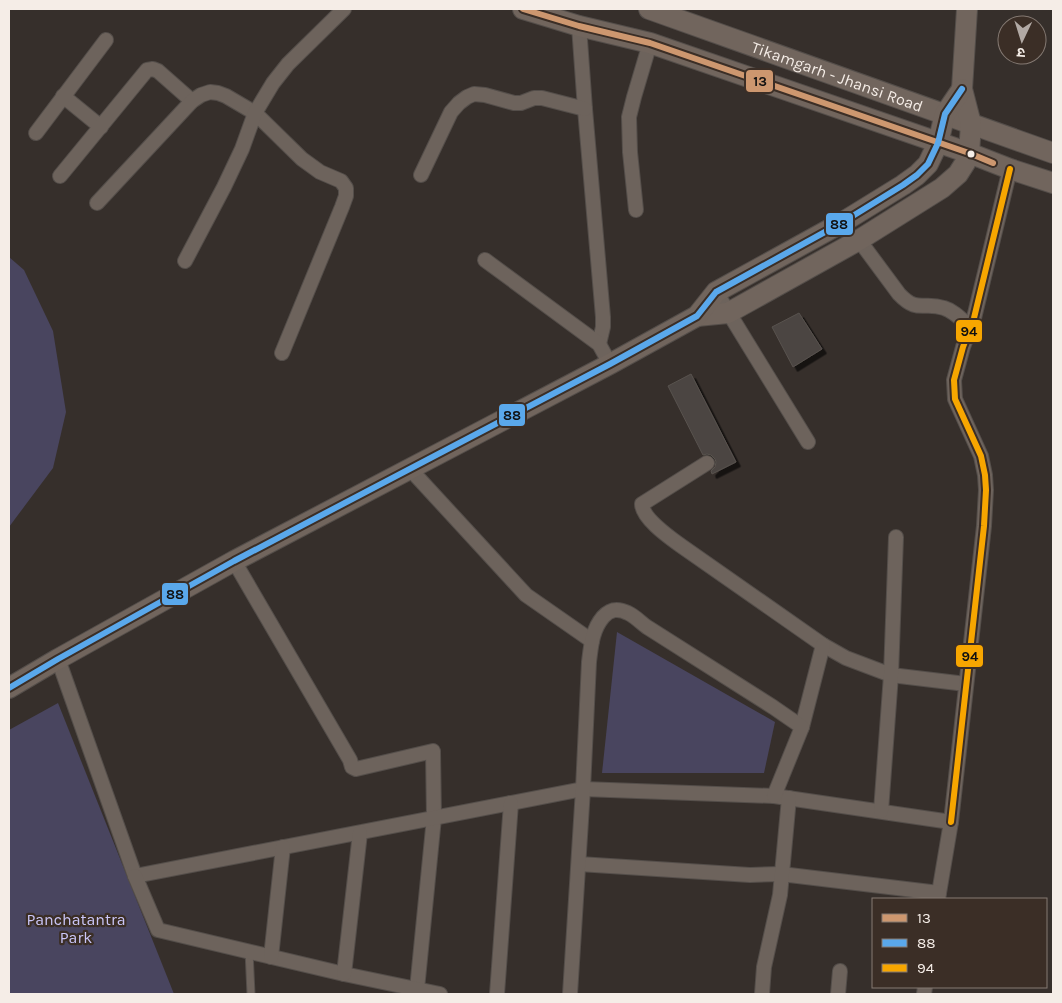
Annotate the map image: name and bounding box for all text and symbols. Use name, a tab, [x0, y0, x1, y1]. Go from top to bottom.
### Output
north arrow	[997, 15, 1047, 65]
street label: Tikamgarh - Jhansi Road	[749, 37, 926, 115]
text: उ	[1016, 44, 1026, 61]
line badge: 13	[745, 69, 774, 93]
text: 13	[753, 73, 767, 90]
unlabelled marker	[966, 149, 976, 159]
line badge: 88	[825, 212, 854, 236]
text: 88	[830, 216, 848, 233]
line badge: 94	[955, 319, 983, 343]
text: 94	[961, 323, 978, 340]
line badge: 88	[498, 403, 526, 427]
text: 88	[503, 407, 521, 424]
line badge: 88	[161, 582, 189, 606]
text: 88	[166, 586, 184, 603]
line badge: 94	[955, 644, 984, 668]
text: 94	[962, 648, 979, 665]
legend	[872, 898, 1047, 988]
text: 13	[917, 909, 931, 927]
park label: Panchatantra Park	[26, 910, 126, 947]
text: 88	[917, 934, 935, 952]
text: 94	[917, 959, 935, 977]

